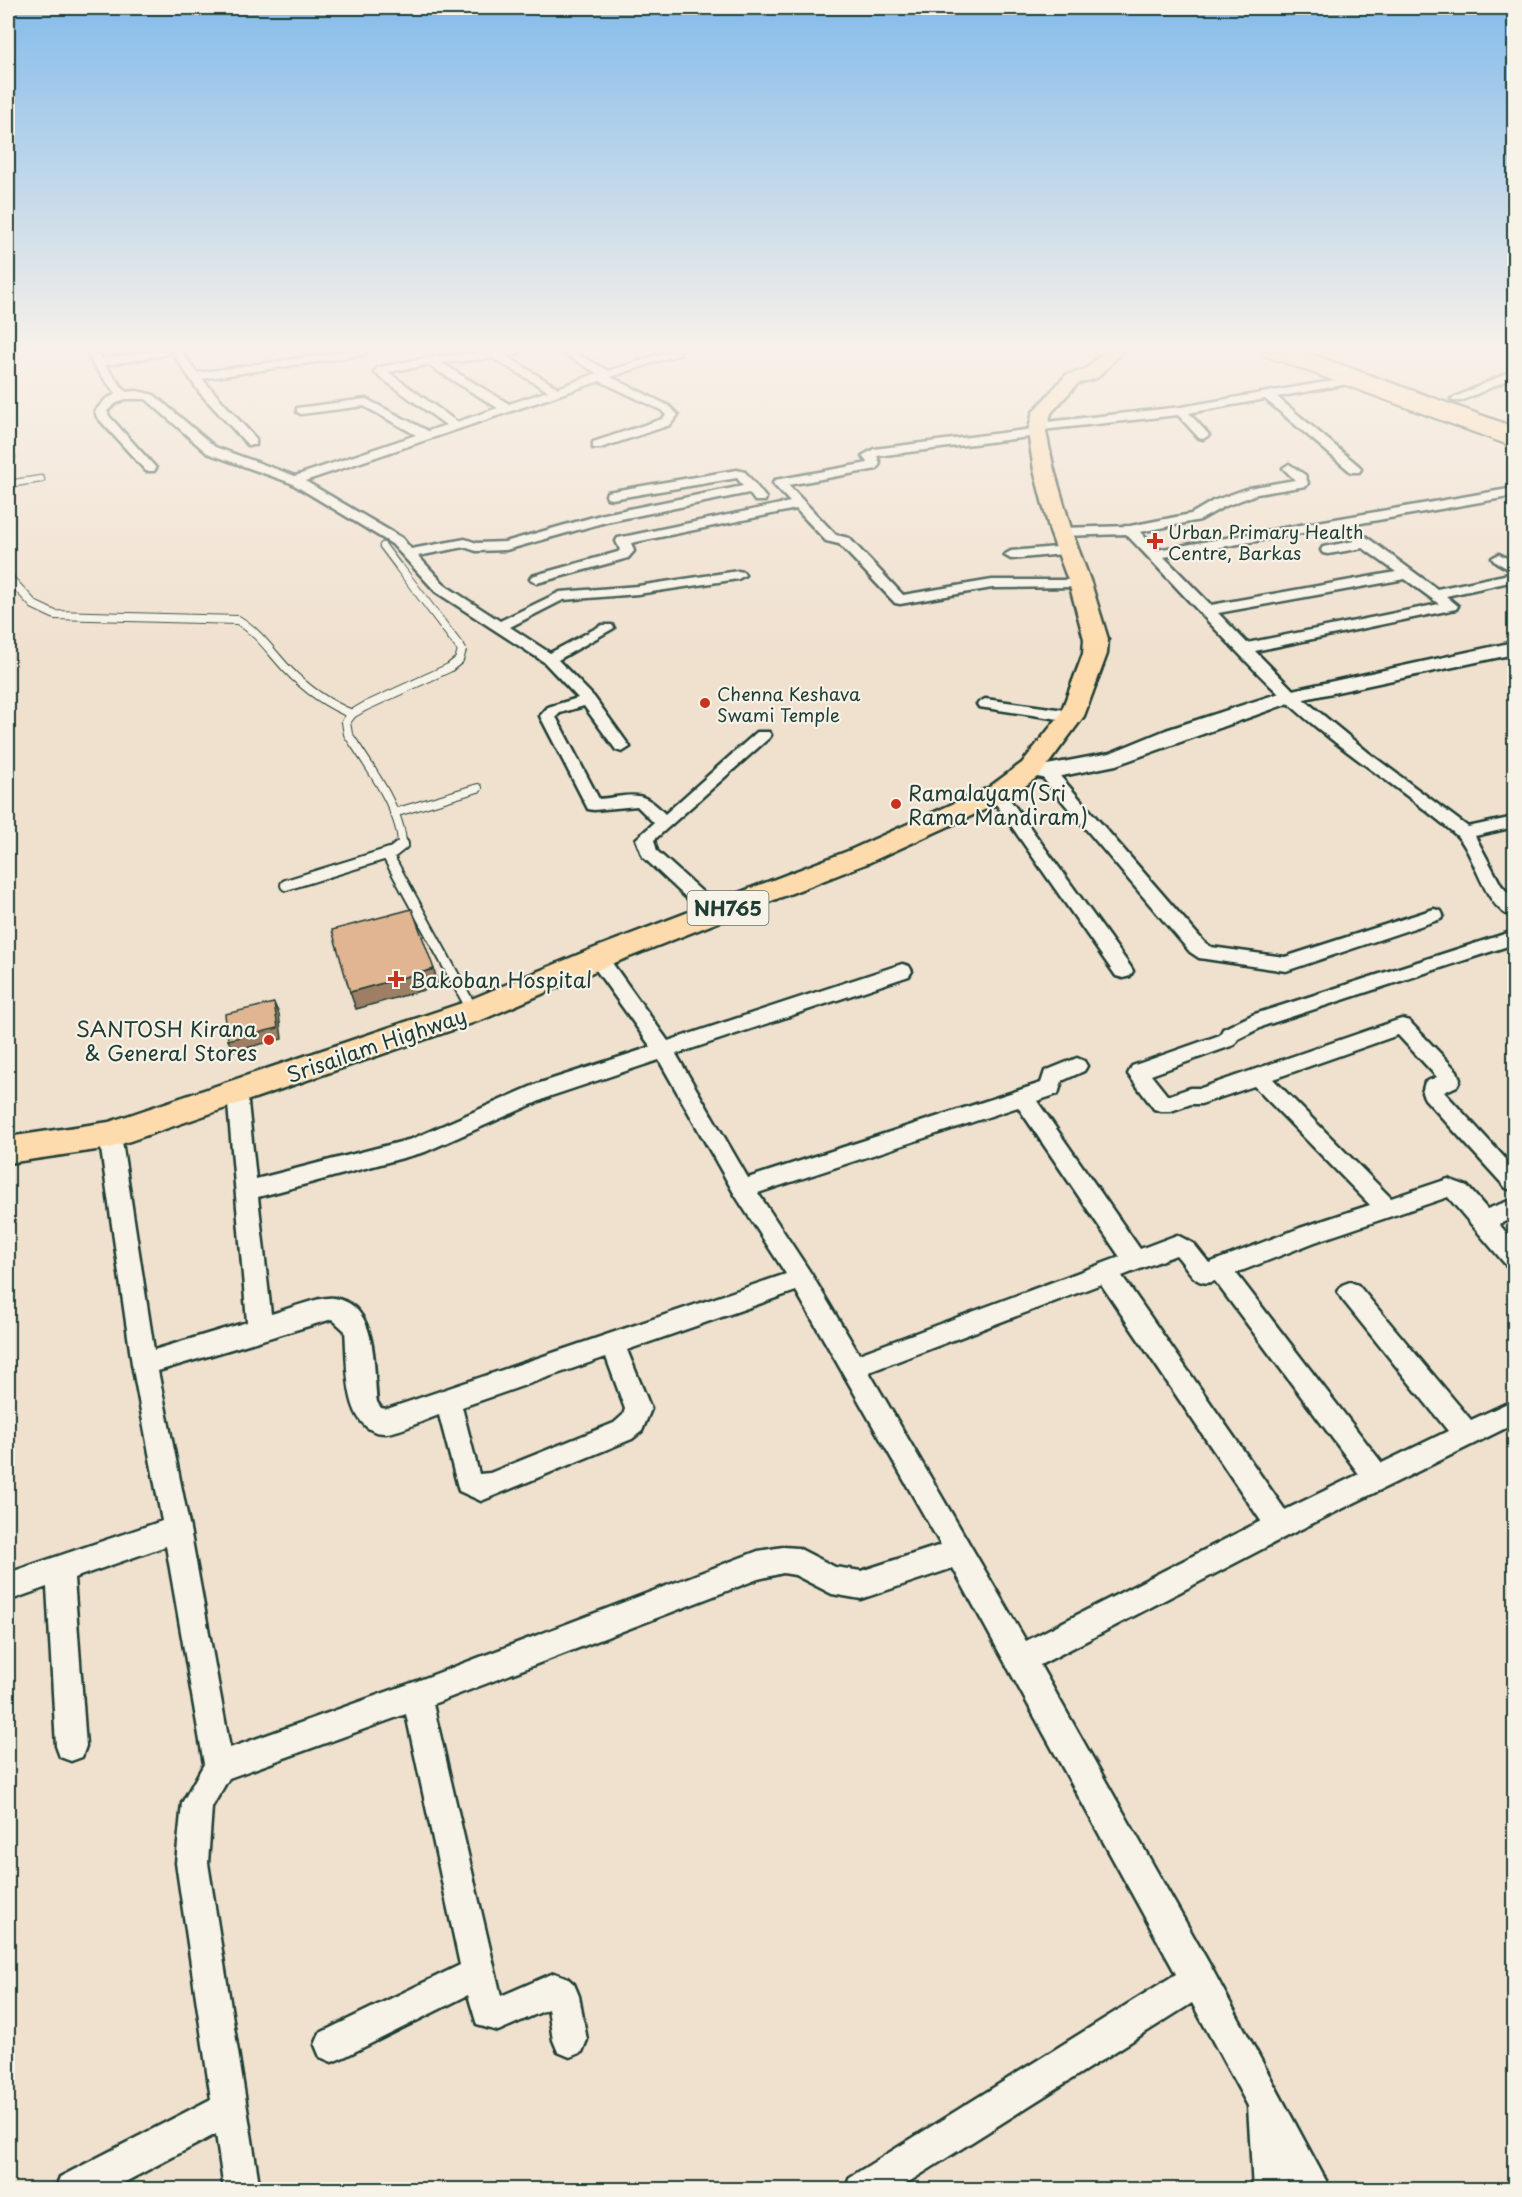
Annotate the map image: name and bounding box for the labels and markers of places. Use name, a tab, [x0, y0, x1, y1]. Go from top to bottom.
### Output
place label: Urban Primary Health Centre, Barkas	[1168, 518, 1363, 566]
marker: Urban Primary Health Centre, Barkas	[1146, 532, 1164, 550]
place label: Chenna Keshava Swami Temple	[717, 680, 861, 728]
marker: Chenna Keshava Swami Temple	[698, 696, 712, 710]
place label: Ramalayam(Sri Rama Mandiram)	[908, 776, 1088, 832]
marker: Ramalayam(Sri Rama Mandiram)	[889, 797, 903, 811]
place label: Bakoban Hospital	[410, 963, 592, 995]
marker: Bakoban Hospital	[387, 970, 405, 988]
place label: SANTOSH Kirana & General Stores	[76, 1012, 258, 1068]
marker: SANTOSH Kirana & General Stores	[262, 1033, 276, 1047]

